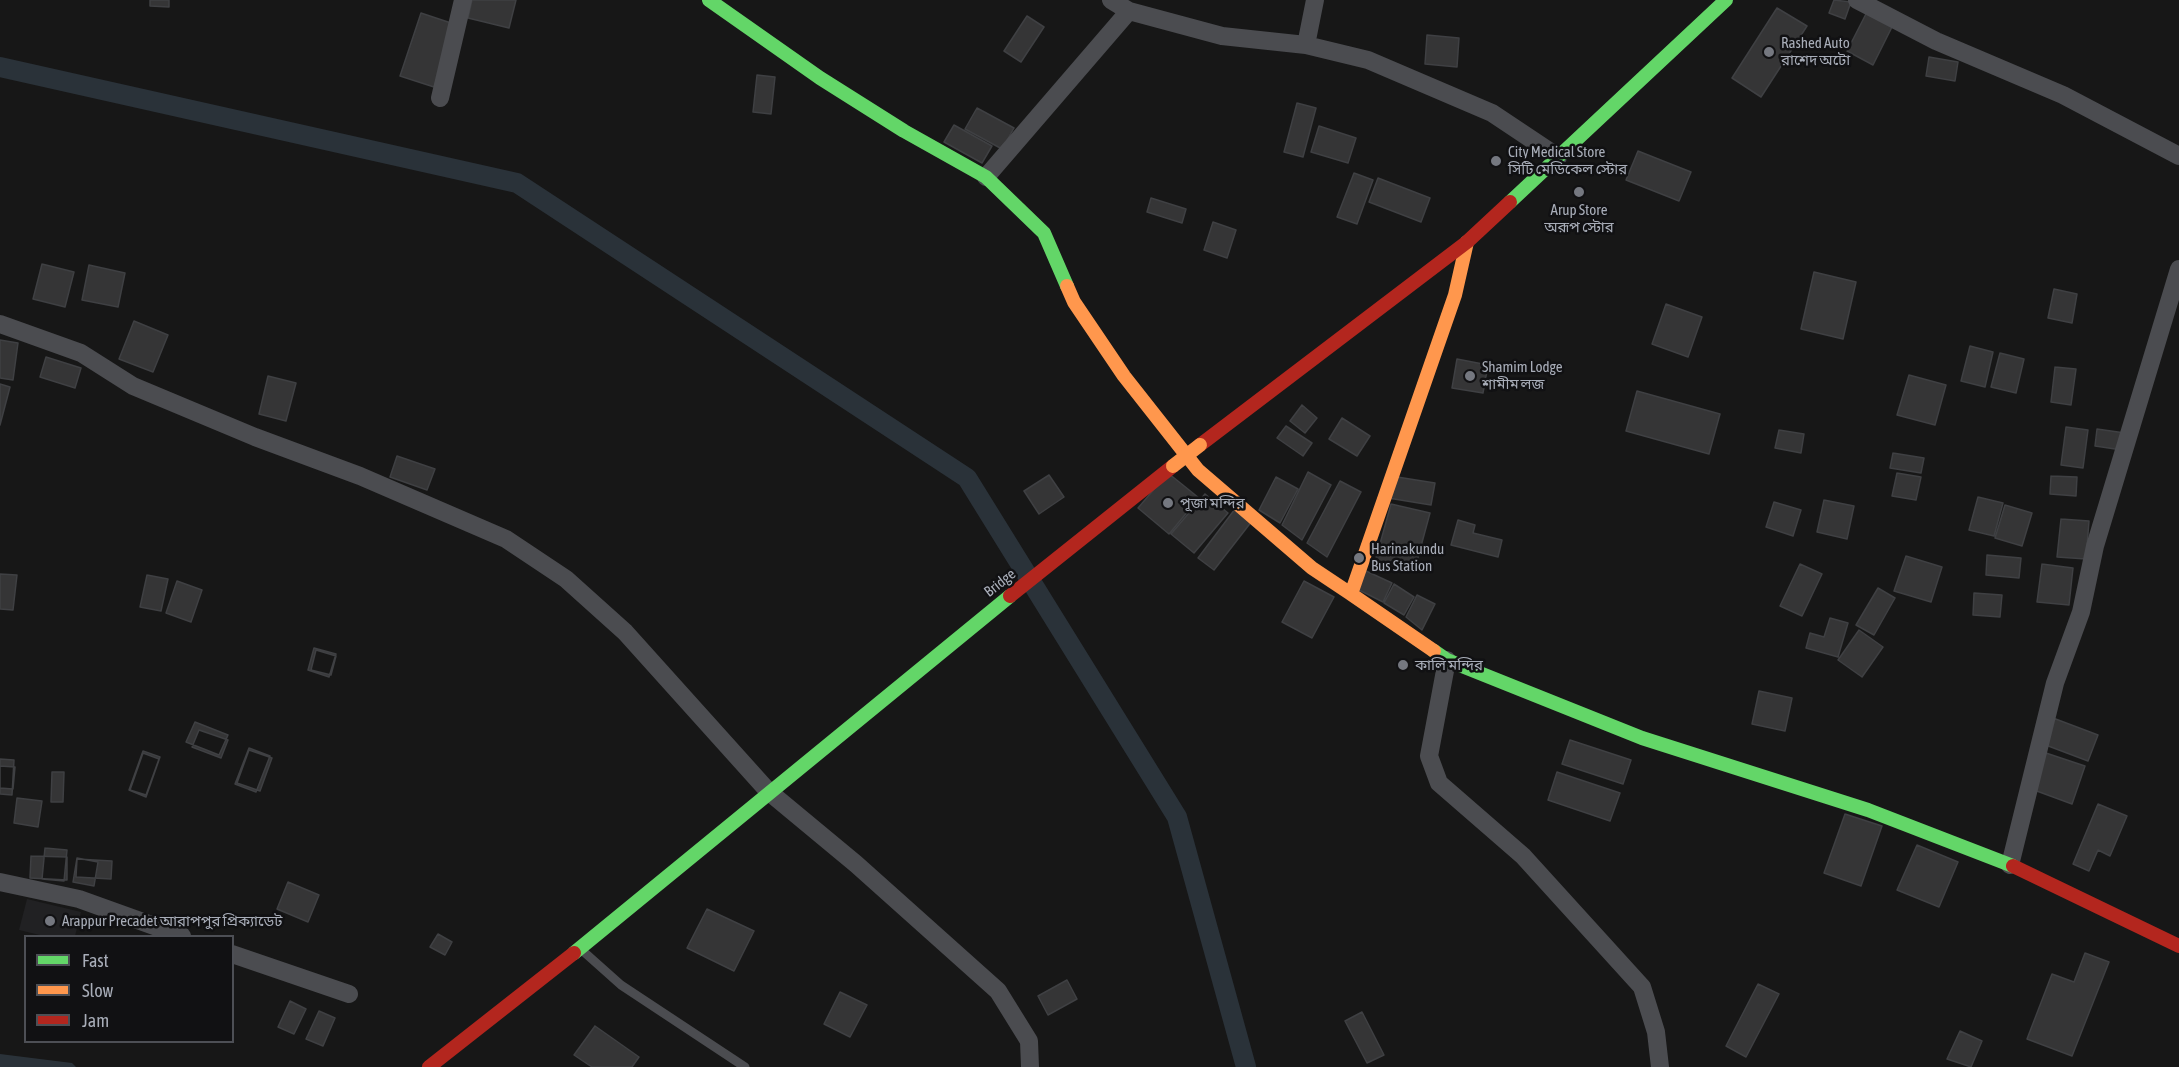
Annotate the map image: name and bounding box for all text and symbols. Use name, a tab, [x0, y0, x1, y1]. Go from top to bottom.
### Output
place label: Rashed Auto রাশেদ অটো	[1781, 34, 1850, 69]
marker: Rashed Auto রাশেদ অটো	[1762, 45, 1776, 59]
place label: City Medical Store সিটি মেডিকেল স্টোর	[1508, 143, 1627, 178]
marker: City Medical Store সিটি মেডিকেল স্টোর	[1489, 154, 1503, 168]
marker: Arup Store অরূপ স্টোর	[1572, 185, 1586, 199]
place label: Arup Store অরূপ স্টোর	[1544, 201, 1614, 236]
place label: Shamim Lodge শামীম লজ	[1482, 358, 1563, 393]
marker: Shamim Lodge শামীম লজ	[1463, 369, 1477, 383]
place label: পূজা মন্দির	[1180, 494, 1245, 512]
marker: পূজা মন্দির	[1161, 496, 1175, 510]
place label: Harinakundu Bus Station	[1371, 540, 1444, 575]
marker: Harinakundu Bus Station	[1352, 551, 1366, 565]
street label: Bridge	[981, 565, 1019, 601]
place label: কালি মন্দির	[1415, 656, 1483, 674]
marker: কালি মন্দির	[1396, 658, 1410, 672]
place label: Arappur Precadet আরাপপুর প্রিক্যাডেট	[62, 912, 282, 930]
marker: Arappur Precadet আরাপপুর প্রিক্যাডেট	[43, 914, 57, 928]
legend	[24, 935, 234, 1043]
text: Fast	[82, 950, 109, 971]
text: Slow	[82, 980, 113, 1001]
text: Jam	[82, 1010, 109, 1031]

